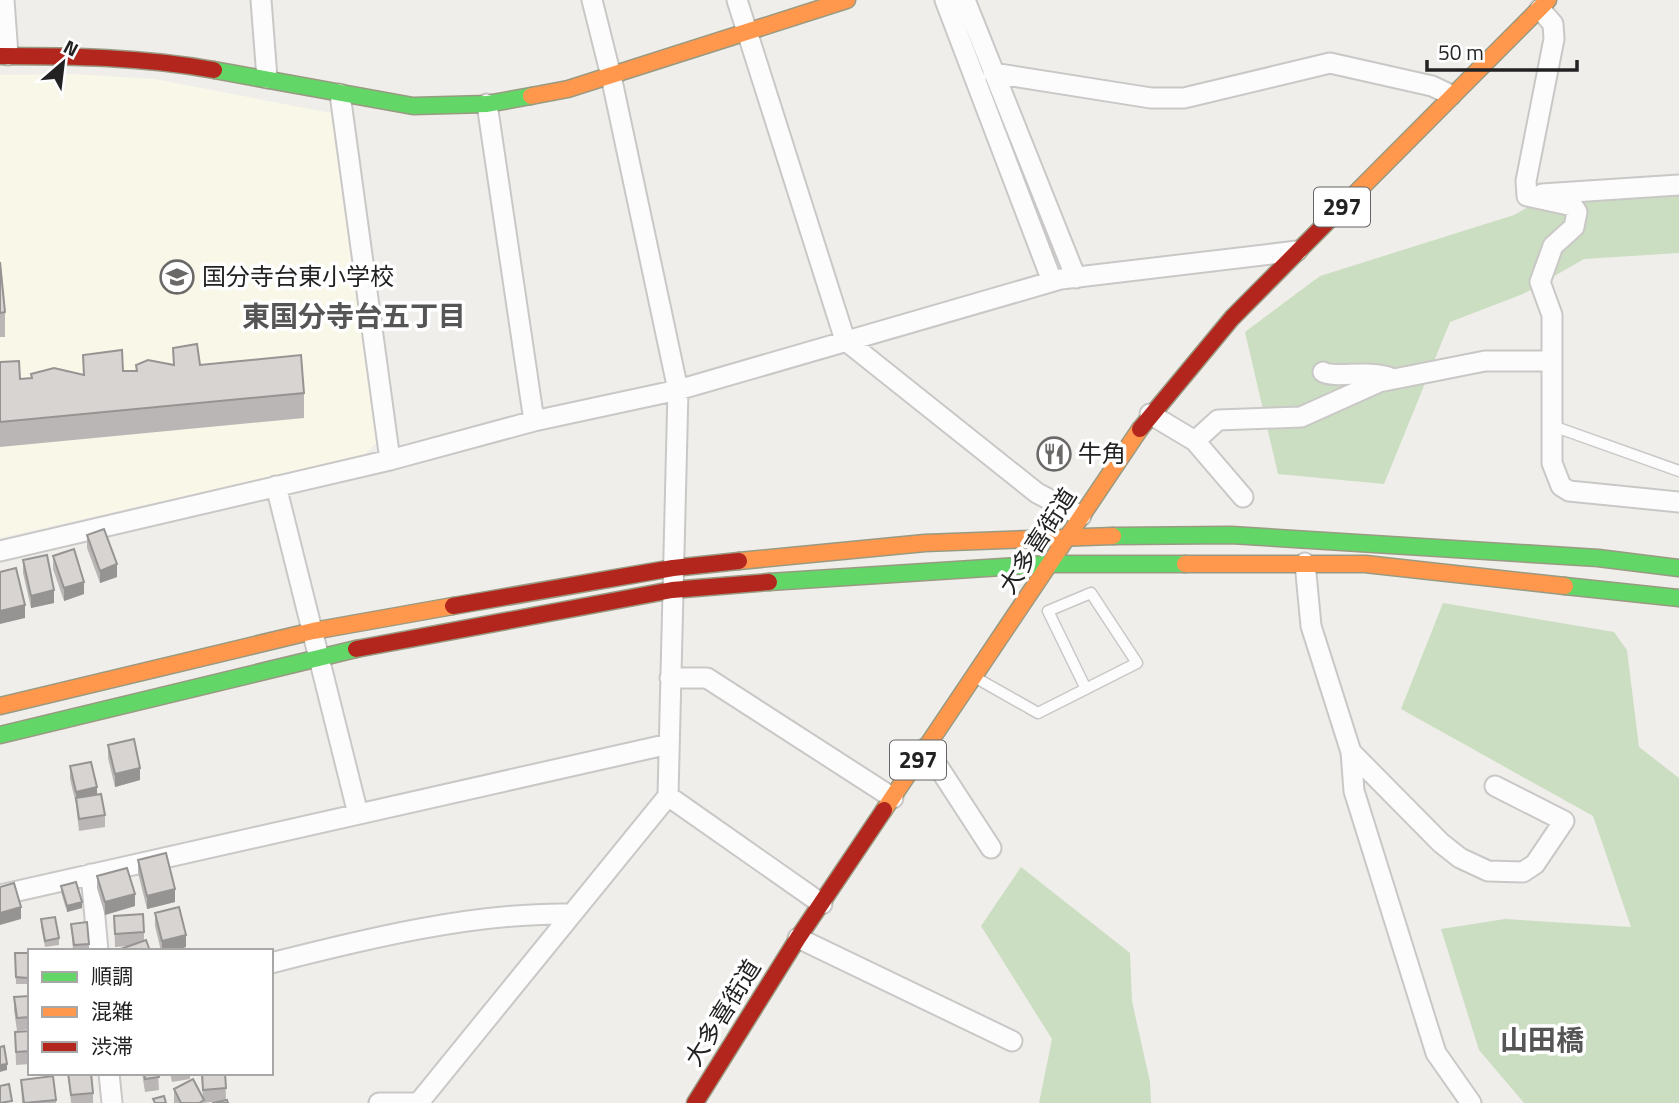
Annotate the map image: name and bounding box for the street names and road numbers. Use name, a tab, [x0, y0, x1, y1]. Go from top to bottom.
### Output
road number: 297	[1314, 188, 1370, 227]
street label: 大多喜街道	[989, 480, 1085, 601]
road number: 297	[890, 740, 946, 780]
street label: 大多喜街道	[675, 952, 769, 1073]

